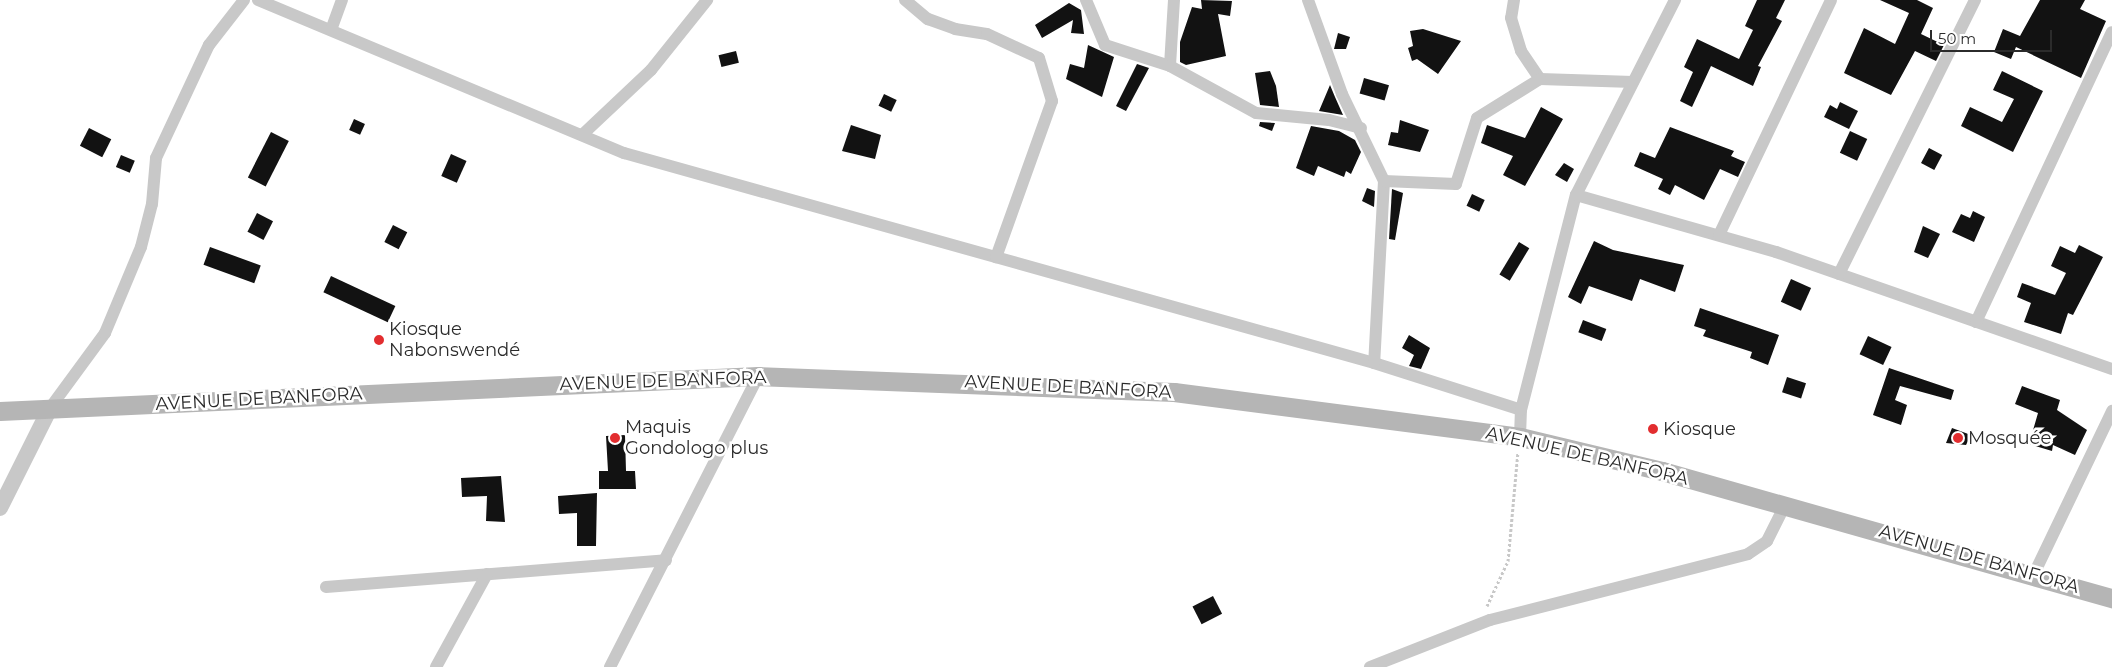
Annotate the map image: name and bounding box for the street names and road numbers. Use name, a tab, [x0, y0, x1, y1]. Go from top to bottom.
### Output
street label: AVENUE DE BANFORA	[559, 367, 767, 395]
street label: AVENUE DE BANFORA	[964, 371, 1172, 403]
street label: AVENUE DE BANFORA	[155, 383, 363, 415]
street label: AVENUE DE BANFORA	[1484, 422, 1690, 490]
street label: AVENUE DE BANFORA	[1876, 520, 2082, 598]

